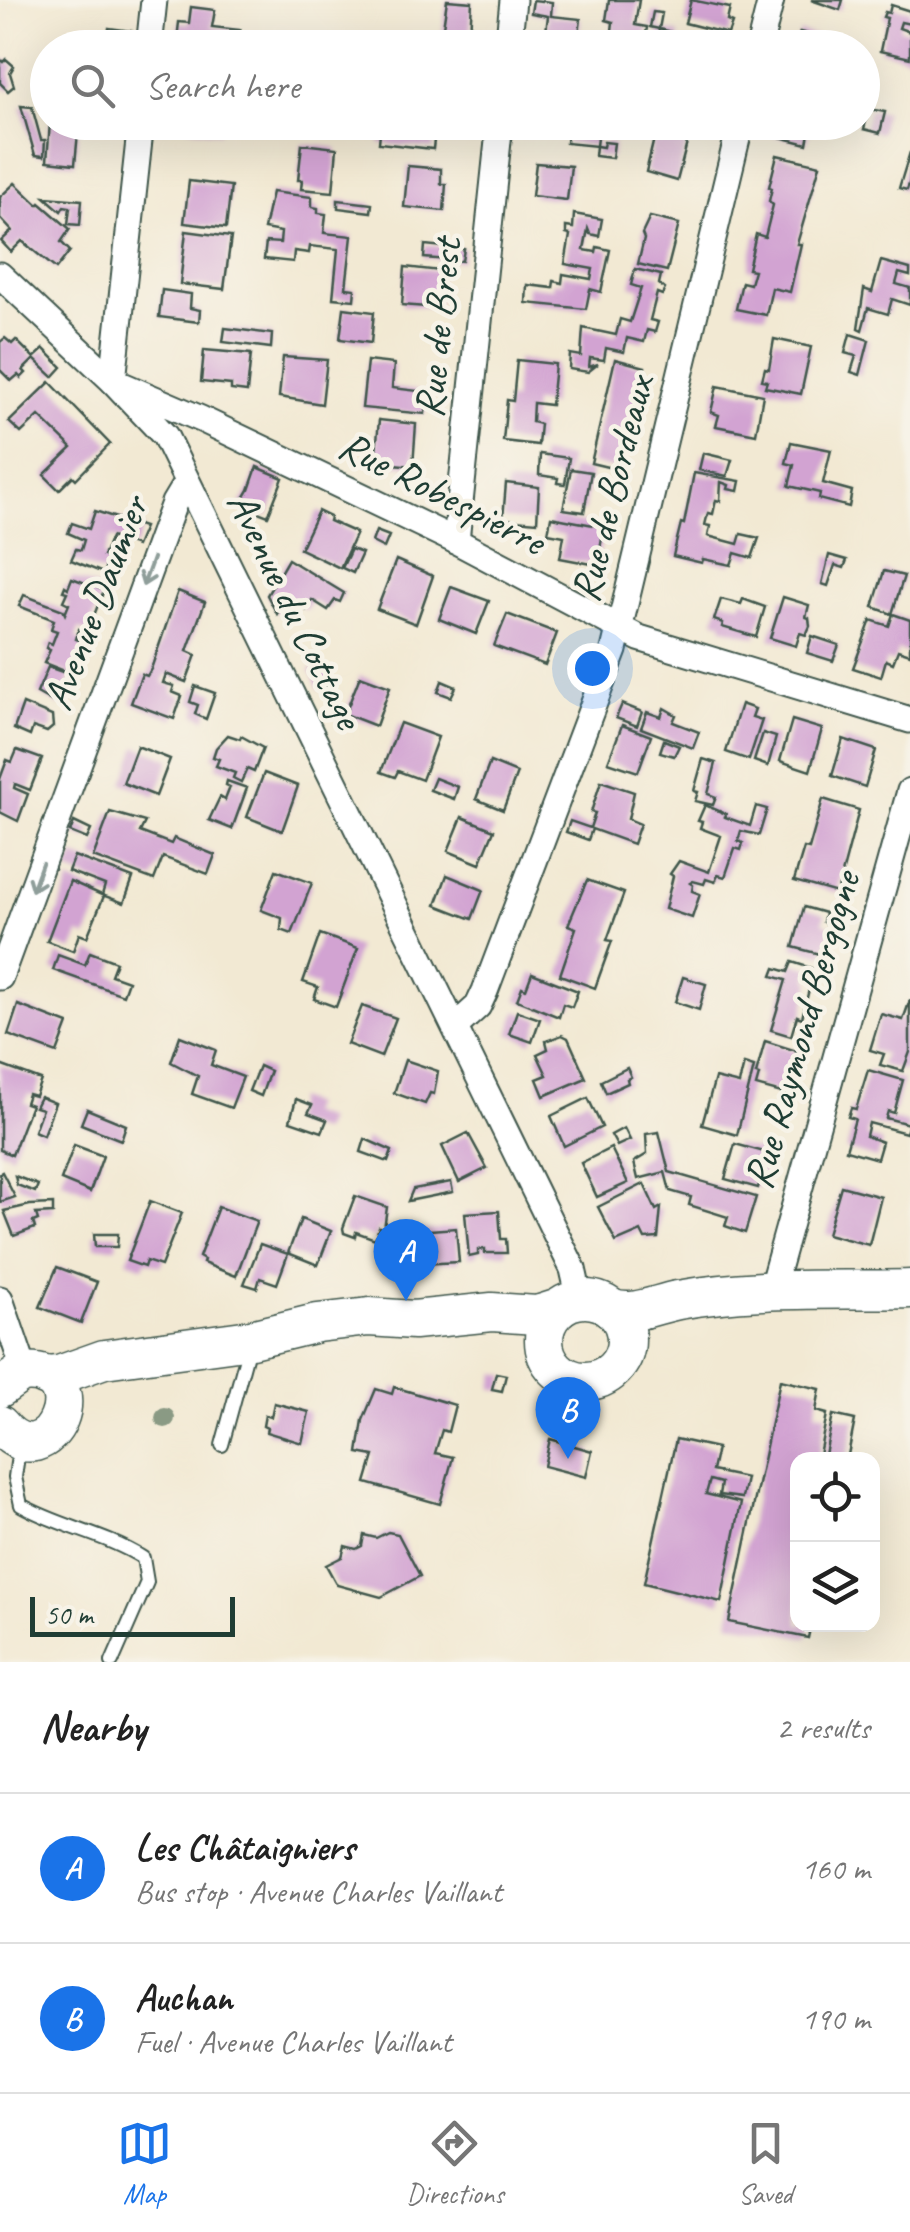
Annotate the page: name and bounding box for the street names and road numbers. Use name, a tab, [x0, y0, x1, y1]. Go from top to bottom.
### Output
street label: Rue de Brest	[402, 232, 474, 420]
street label: Rue de Bordeaux	[558, 367, 666, 607]
street label: Rue Robespierre	[330, 419, 557, 569]
street label: Avenue du Cottage	[215, 483, 377, 740]
street label: Avenue Daumier	[31, 486, 162, 718]
street label: Rue Raymond Bergogne	[731, 862, 873, 1194]

